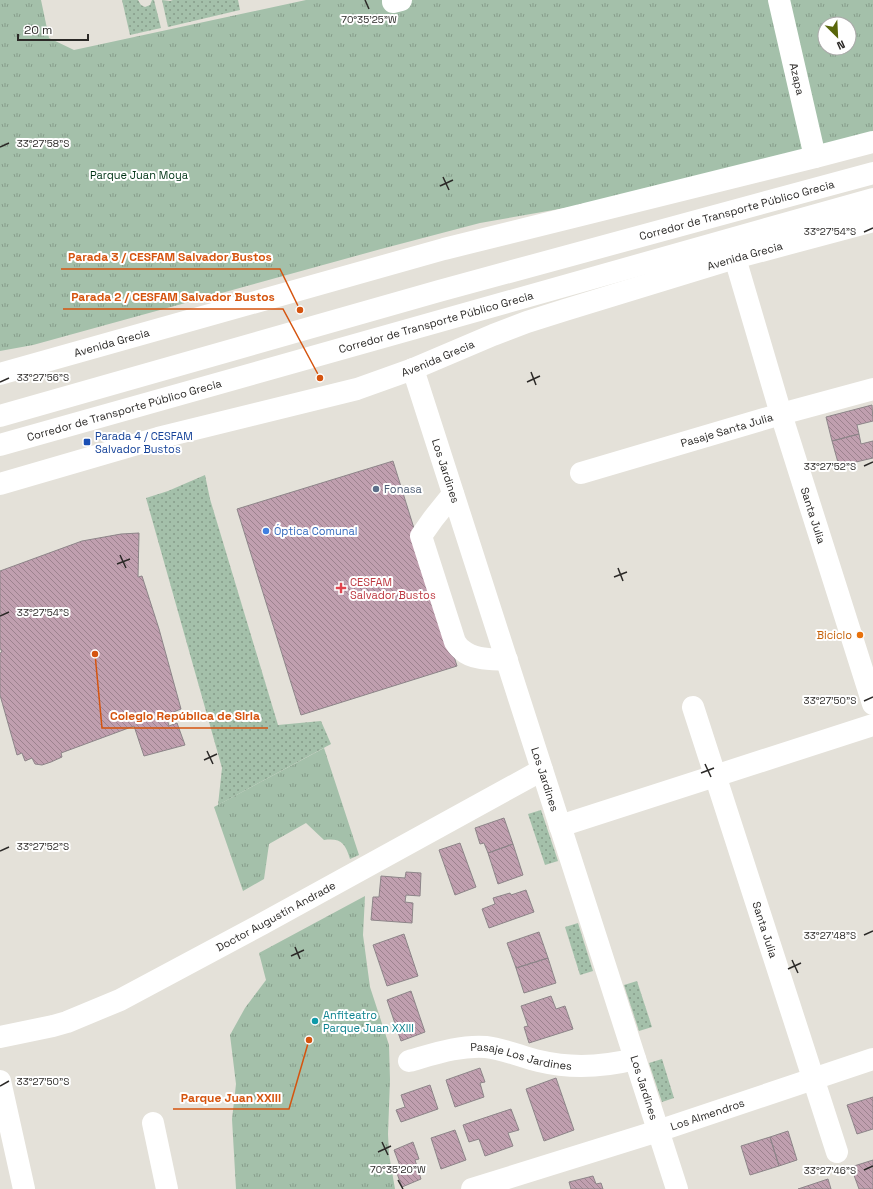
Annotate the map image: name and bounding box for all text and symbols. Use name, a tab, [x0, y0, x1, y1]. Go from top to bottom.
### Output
text: 70°35'25"W	[341, 13, 397, 26]
scale bar	[18, 16, 88, 42]
north arrow	[817, 16, 857, 56]
text: 20 m	[24, 22, 52, 38]
text: N	[835, 37, 847, 53]
street label: Azapa	[787, 62, 808, 97]
text: 33°27'58"S	[17, 137, 69, 150]
park label: Parque Juan Moya	[90, 168, 189, 182]
street label: Corredor de Transporte Público Grecia	[638, 177, 837, 243]
text: 33°27'54"S	[804, 225, 856, 238]
street label: Avenida Grecia	[705, 238, 785, 273]
callout: Parada 3 / CESFAM Salvador Bustos	[61, 245, 280, 269]
text: Parada 3 / CESFAM Salvador Bustos	[68, 249, 272, 265]
callout: Parada 2 / CESFAM Salvador Bustos	[63, 285, 283, 309]
street label: Corredor de Transporte Público Grecia	[337, 288, 536, 356]
text: Parada 2 / CESFAM Salvador Bustos	[71, 289, 275, 305]
street label: Avenida Grecia	[72, 325, 152, 360]
street label: Avenida Grecia	[399, 336, 477, 380]
text: 33°27'56"S	[17, 371, 69, 384]
street label: Corredor de Transporte Público Grecia	[25, 376, 224, 444]
street label: Pasaje Santa Julia	[679, 410, 775, 450]
place label: Parada 4 / CESFAM Salvador Bustos	[95, 429, 193, 456]
marker: Parada 4 / CESFAM Salvador Bustos	[82, 437, 92, 447]
street label: Los Jardines	[429, 437, 463, 505]
text: 33°27'52"S	[804, 460, 856, 473]
place label: Fonasa	[384, 482, 422, 496]
marker: Fonasa	[371, 484, 381, 494]
street label: Santa Julia	[798, 485, 829, 546]
place label: Óptica Comunal	[274, 523, 357, 538]
marker: Óptica Comunal	[261, 526, 271, 536]
place label: CESFAM Salvador Bustos	[350, 575, 436, 602]
marker: CESFAM Salvador Bustos	[335, 582, 347, 594]
text: 33°27'54"S	[17, 606, 69, 619]
place label: Biciclo	[817, 628, 852, 642]
marker: Biciclo	[855, 630, 865, 640]
text: 33°27'50"S	[804, 694, 856, 707]
callout: Colegio República de Siria	[102, 704, 268, 728]
text: Colegio República de Siria	[110, 708, 260, 724]
street label: Los Jardines	[528, 745, 562, 813]
text: 33°27'52"S	[17, 840, 69, 853]
street label: Doctor Augustín Andrade	[214, 878, 338, 954]
street label: Santa Julia	[749, 900, 781, 960]
text: 33°27'48"S	[804, 929, 856, 942]
place label: Anfiteatro Parque Juan XXIII	[323, 1008, 414, 1035]
marker: Anfiteatro Parque Juan XXIII	[310, 1016, 320, 1026]
street label: Pasaje Los Jardines	[470, 1040, 573, 1073]
street label: Los Jardines	[627, 1054, 661, 1122]
text: 33°27'50"S	[17, 1075, 69, 1088]
callout: Parque Juan XXIII	[173, 1085, 289, 1109]
text: Parque Juan XXIII	[181, 1090, 281, 1106]
street label: Los Almendros	[669, 1095, 747, 1133]
text: 70°35'20"W	[370, 1163, 426, 1176]
text: 33°27'46"S	[804, 1164, 856, 1177]

